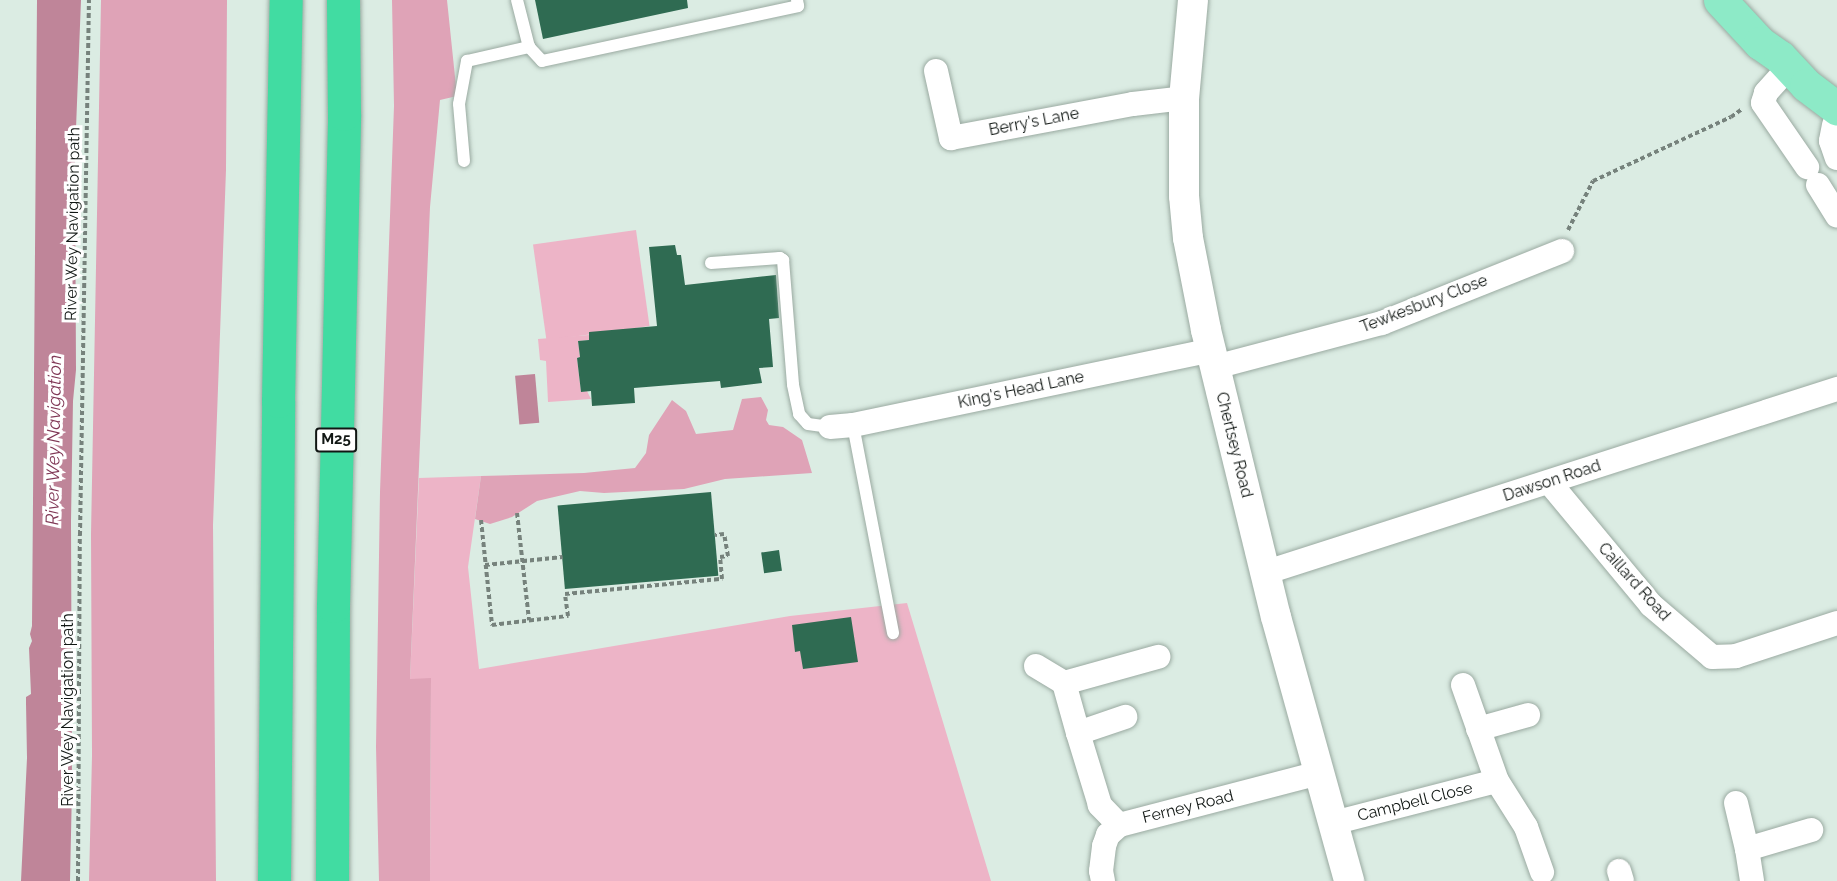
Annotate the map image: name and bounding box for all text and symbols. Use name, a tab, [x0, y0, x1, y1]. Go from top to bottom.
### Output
street label: Berry's Lane	[987, 104, 1081, 140]
street label: River Wey Navigation path	[62, 126, 84, 322]
street label: Tewkesbury Close	[1358, 271, 1490, 337]
water label: River Wey Navigation	[42, 354, 66, 526]
street label: King's Head Lane	[956, 367, 1086, 413]
street label: Chertsey Road	[1212, 390, 1256, 500]
road number: M25	[315, 428, 357, 452]
street label: Dawson Road	[1501, 456, 1603, 506]
street label: Caillard Road	[1594, 539, 1674, 625]
street label: River Wey Navigation path	[58, 612, 78, 808]
street label: Campbell Close	[1355, 778, 1475, 826]
street label: Ferney Road	[1140, 786, 1236, 828]

